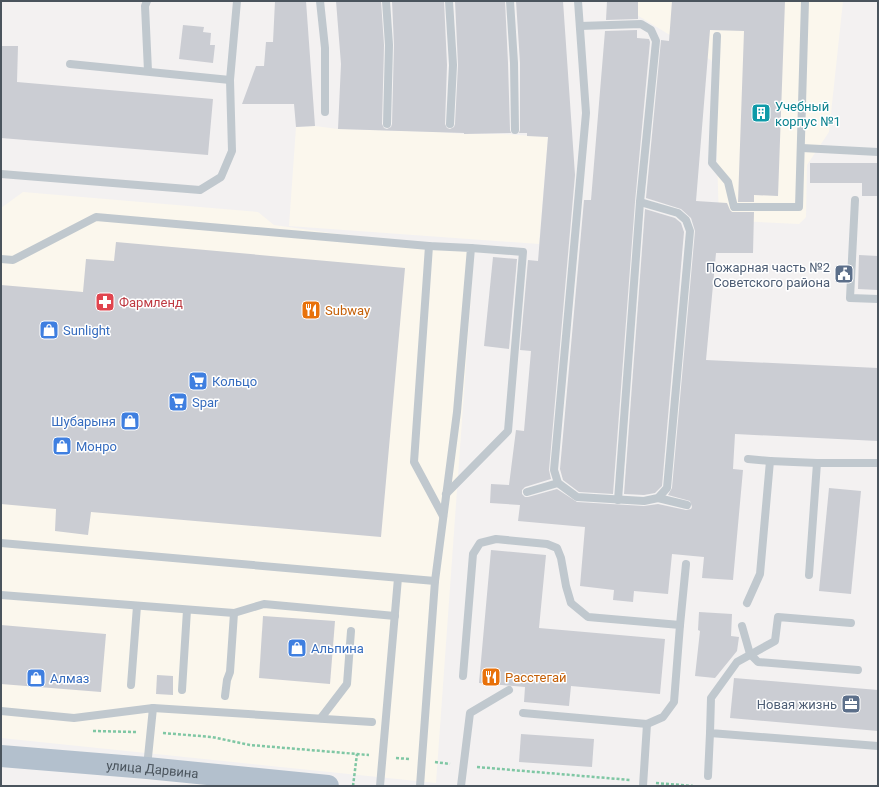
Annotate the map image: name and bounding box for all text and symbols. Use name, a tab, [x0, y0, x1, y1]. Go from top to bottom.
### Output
place label: Учебный корпус №1	[775, 99, 841, 129]
building icon: Учебный корпус №1	[750, 102, 772, 124]
place label: Пожарная часть №2 Советского района	[706, 260, 830, 290]
public building icon: Пожарная часть №2 Советского района	[833, 263, 855, 285]
pharmacy icon: Фармленд	[94, 291, 116, 313]
place label: Фармленд	[119, 295, 183, 310]
restaurant icon: Subway	[300, 299, 322, 321]
place label: Subway	[325, 303, 370, 318]
shop icon: Sunlight	[38, 319, 60, 341]
place label: Sunlight	[63, 323, 110, 338]
supermarket icon: Кольцо	[187, 370, 209, 392]
place label: Кольцо	[212, 374, 257, 389]
supermarket icon: Spar	[167, 391, 189, 413]
place label: Spar	[192, 395, 219, 410]
shop icon: Шубарыня	[119, 410, 141, 432]
place label: Шубарыня	[51, 414, 116, 429]
shop icon: Монро	[51, 435, 73, 457]
place label: Монро	[76, 439, 117, 454]
shop icon: Альпина	[286, 637, 308, 659]
place label: Альпина	[311, 641, 364, 656]
restaurant icon: Расстегай	[480, 666, 502, 688]
shop icon: Алмаз	[25, 667, 47, 689]
place label: Расстегай	[505, 670, 566, 685]
place label: Алмаз	[50, 671, 89, 686]
office icon: Новая жизнь	[840, 693, 862, 715]
place label: Новая жизнь	[757, 697, 837, 712]
street label: улица Дарвина	[106, 757, 199, 781]

